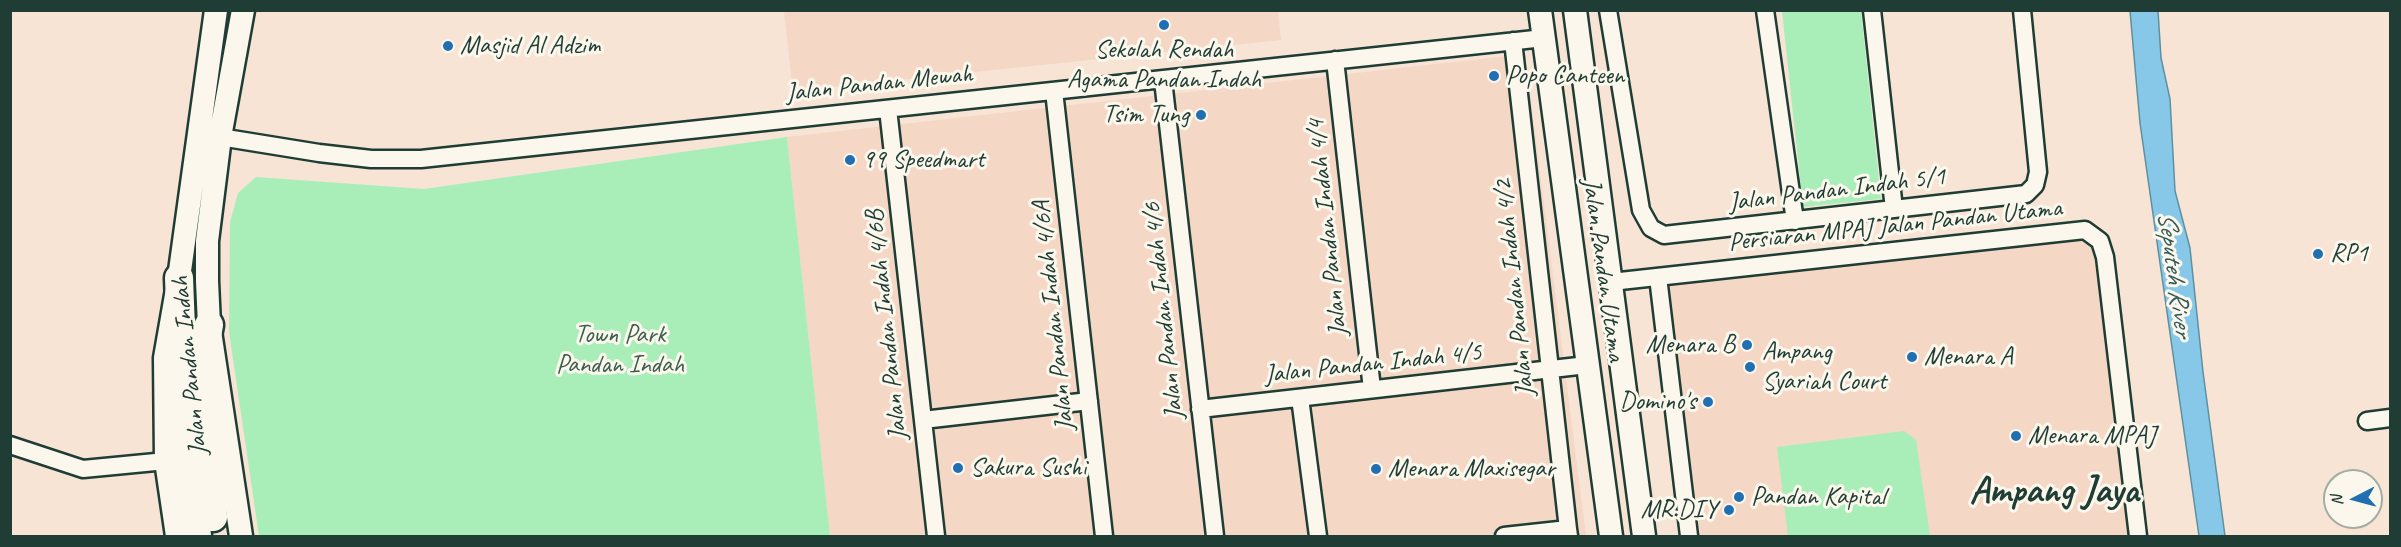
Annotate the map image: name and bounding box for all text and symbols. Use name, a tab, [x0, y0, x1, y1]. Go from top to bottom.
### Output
marker: Sekolah Rendah Agama Pandan Indah	[1157, 18, 1171, 32]
place label: Masjid Al Adzim	[460, 30, 600, 62]
place label: Sekolah Rendah Agama Pandan Indah	[1067, 34, 1261, 96]
marker: Masjid Al Adzim	[441, 39, 455, 53]
street label: Jalan Pandan Mewah	[784, 59, 974, 109]
place label: Popo Canteen	[1506, 60, 1624, 92]
marker: Popo Canteen	[1487, 69, 1501, 83]
place label: Tsim Tung	[1103, 99, 1189, 131]
marker: Tsim Tung	[1194, 108, 1208, 122]
street label: Jalan Pandan Indah 4/4	[1301, 118, 1355, 338]
place label: 99 Speedmart	[862, 144, 984, 176]
marker: 99 Speedmart	[843, 153, 857, 167]
street label: Jalan Pandan Indah 5/1	[1727, 161, 1947, 219]
street label: Jalan Pandan Utama	[1575, 176, 1631, 364]
street label: Jalan Pandan Indah 4/2	[1488, 178, 1542, 398]
street label: Persiaran MPAJ Jalan Pandan Utama	[1727, 193, 2063, 259]
street label: Jalan Pandan Indah 4/6A	[1026, 199, 1082, 433]
street label: Jalan Pandan Indah 4/6	[1137, 201, 1191, 421]
street label: Jalan Pandan Indah 4/6B	[859, 208, 915, 442]
water label: Seputeh River	[2149, 210, 2199, 338]
place label: RP1	[2330, 238, 2368, 270]
marker: RP1	[2311, 247, 2325, 261]
street label: Jalan Pandan Indah	[165, 275, 215, 457]
park label: Town Park Pandan Indah	[556, 319, 684, 380]
place label: Menara B	[1646, 329, 1735, 361]
place label: Ampang Syariah Court	[1762, 336, 1886, 398]
street label: Jalan Pandan Indah 4/5	[1263, 337, 1483, 391]
marker: Menara B	[1740, 338, 1754, 352]
place label: Menara A	[1924, 341, 2013, 373]
marker: Menara A	[1905, 350, 1919, 364]
marker: Ampang Syariah Court	[1743, 360, 1757, 374]
place label: Domino's	[1619, 386, 1696, 418]
marker: Domino's	[1701, 395, 1715, 409]
place label: Menara MPAJ	[2028, 420, 2155, 452]
marker: Menara MPAJ	[2009, 429, 2023, 443]
place label: Sakura Sushi	[970, 452, 1086, 484]
place label: Menara Maxisegar	[1388, 453, 1555, 485]
marker: Sakura Sushi	[951, 461, 965, 475]
marker: Menara Maxisegar	[1369, 462, 1383, 476]
district label: Ampang Jaya	[1969, 469, 2139, 515]
north arrow	[2323, 469, 2383, 529]
place label: Pandan Kapital	[1751, 481, 1885, 513]
marker: Pandan Kapital	[1732, 490, 1746, 504]
place label: MR.DIY	[1641, 494, 1717, 526]
text: N	[2327, 495, 2348, 507]
marker: MR.DIY	[1722, 503, 1736, 517]

